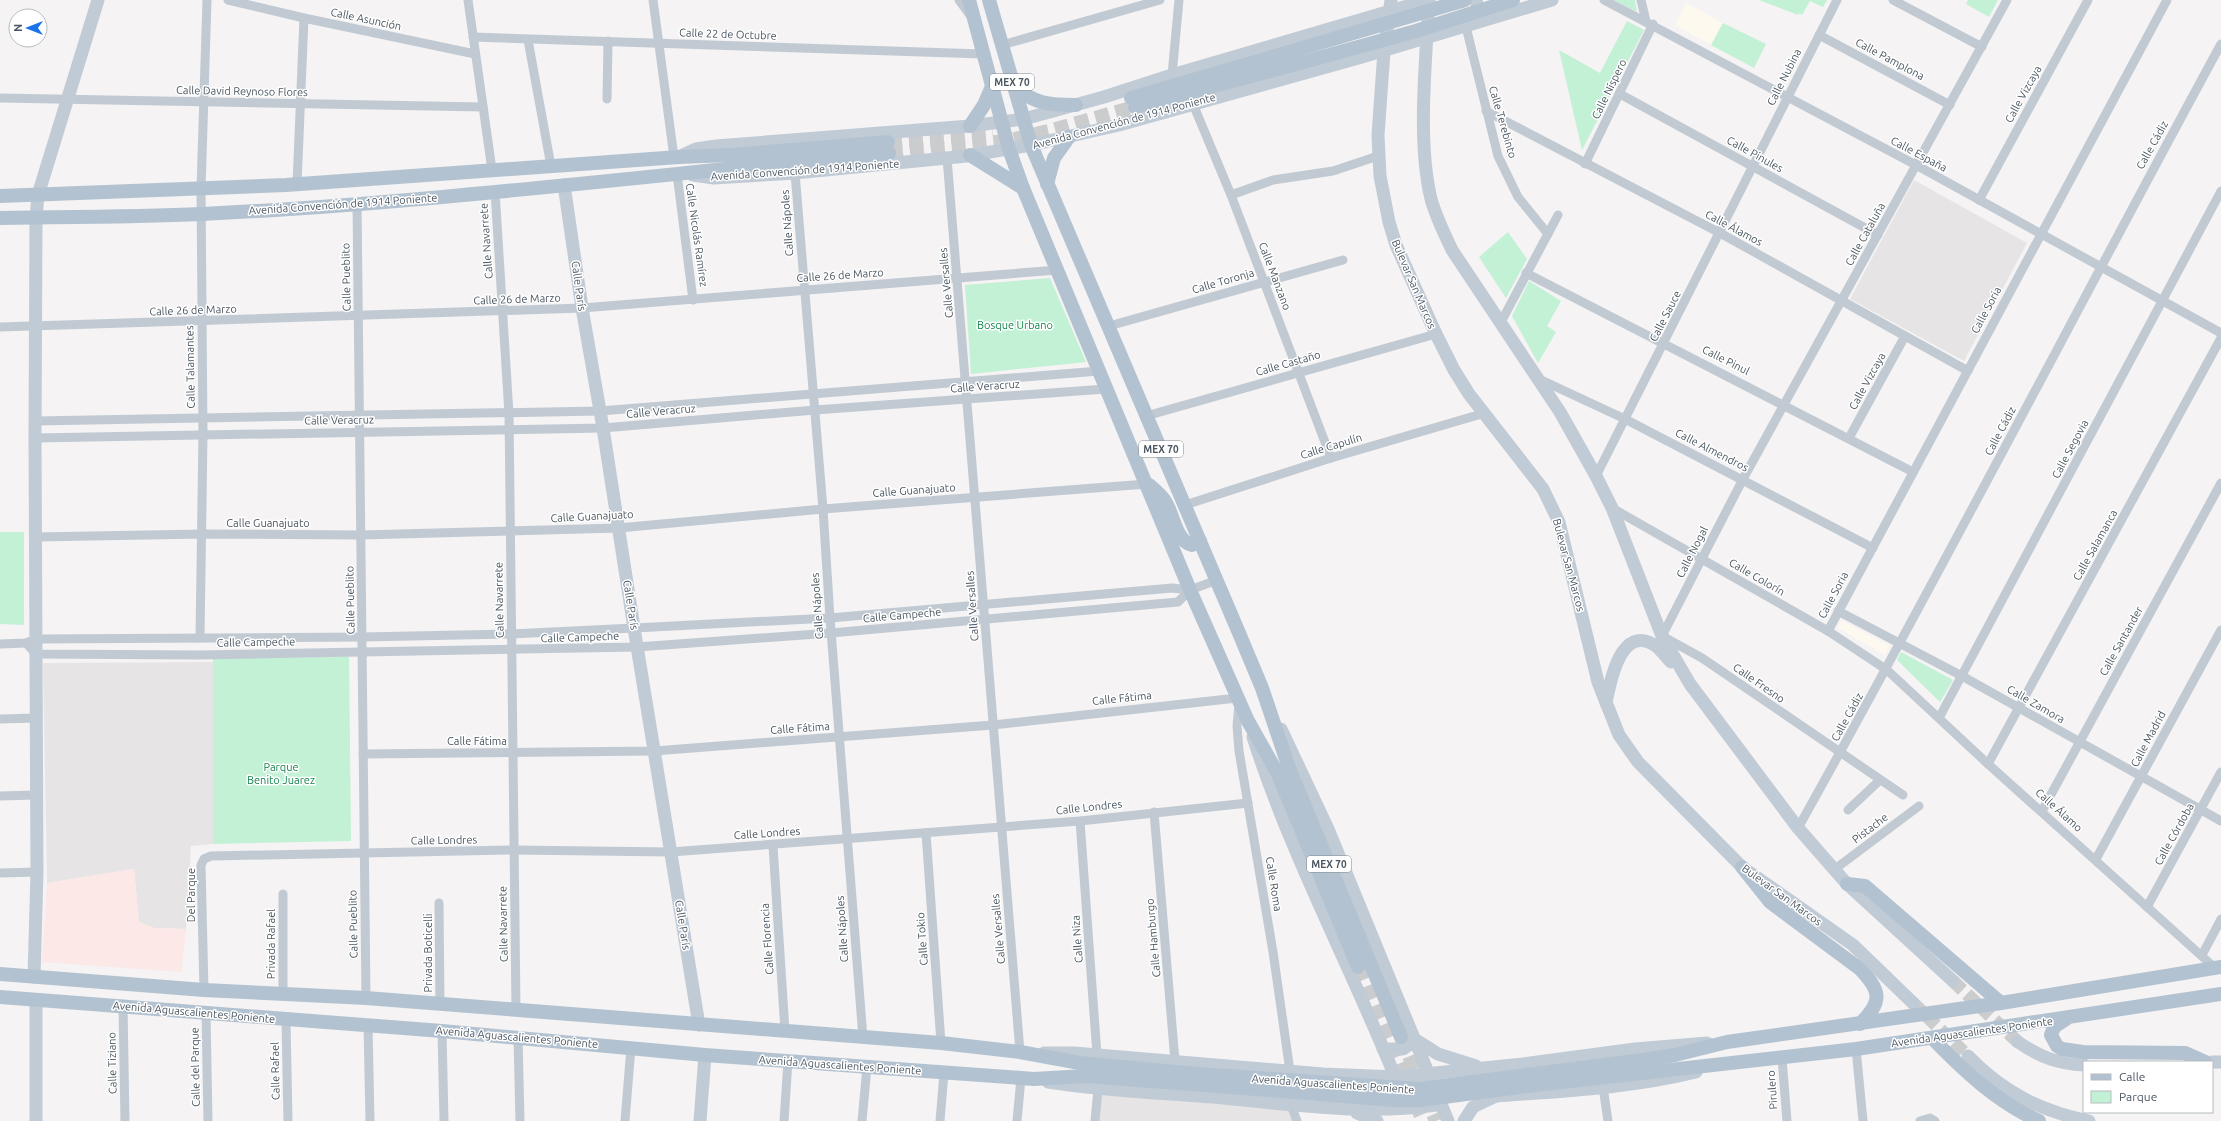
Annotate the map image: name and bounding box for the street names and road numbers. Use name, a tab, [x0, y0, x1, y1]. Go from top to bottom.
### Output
street label: Calle Asunción	[330, 6, 402, 32]
street label: Calle 22 de Octubre	[679, 26, 777, 42]
street label: Calle Pamplona	[1854, 36, 1926, 82]
street label: Calle Nubina	[1765, 47, 1803, 107]
street label: Calle Níspero	[1589, 57, 1629, 121]
street label: Calle Vizcaya	[2002, 63, 2044, 125]
road number: MEX 70	[990, 74, 1034, 90]
street label: Calle David Reynoso Flores	[176, 84, 308, 98]
street label: Calle Terebinto	[1487, 84, 1519, 160]
street label: Avenida Convención de 1914 Poniente	[1031, 91, 1217, 151]
street label: Calle Cádiz	[2134, 119, 2170, 171]
street label: Calle Pinules	[1725, 134, 1785, 174]
street label: Calle España	[1889, 134, 1949, 174]
street label: Avenida Convención de 1914 Poniente	[710, 157, 900, 183]
street label: Calle Nicolás Ramírez	[684, 182, 710, 288]
street label: Calle Nápoles	[779, 189, 795, 257]
street label: Avenida Convención de 1914 Poniente	[248, 191, 438, 217]
street label: Calle Cataluña	[1843, 200, 1887, 268]
street label: Calle Navarrete	[477, 203, 495, 279]
street label: Calle Álamos	[1703, 207, 1765, 248]
street label: Bulevar San Marcos	[1390, 238, 1438, 331]
street label: Calle Manzano	[1257, 240, 1293, 312]
street label: Calle Pueblito	[339, 243, 353, 311]
street label: Calle Versalles	[937, 247, 955, 319]
street label: Calle París	[570, 260, 588, 312]
street label: Calle 26 de Marzo	[796, 266, 884, 284]
street label: Calle Toronja	[1191, 266, 1255, 296]
street label: Calle Soria	[1969, 284, 2003, 336]
street label: Calle Sauce	[1647, 288, 1683, 344]
street label: Calle 26 de Marzo	[473, 291, 561, 307]
street label: Calle 26 de Marzo	[149, 302, 237, 318]
street label: Calle Talamantes	[183, 325, 197, 409]
street label: Calle Pinul	[1700, 343, 1752, 377]
street label: Calle Castaño	[1254, 348, 1322, 378]
street label: Calle Vizcaya	[1846, 350, 1888, 412]
street label: Calle Veracruz	[950, 378, 1020, 394]
street label: Calle Veracruz	[626, 402, 696, 420]
street label: Calle Cádiz	[1982, 405, 2018, 457]
street label: Calle Veracruz	[304, 413, 374, 427]
street label: Calle Segovia	[2049, 417, 2091, 481]
street label: Calle Almendros	[1673, 426, 1751, 474]
street label: Calle Capulín	[1299, 431, 1363, 461]
road number: MEX 70	[1139, 441, 1183, 457]
street label: Calle Guanajuato	[872, 481, 956, 499]
street label: Calle Guanajuato	[550, 508, 634, 524]
street label: Calle Salamanca	[2071, 508, 2119, 582]
street label: Calle Guanajuato	[226, 517, 310, 529]
street label: Bulevar San Marcos	[1551, 517, 1587, 613]
street label: Calle Nogal	[1674, 524, 1710, 580]
street label: Calle Colorín	[1727, 556, 1787, 598]
street label: Calle Navarrete	[492, 562, 506, 638]
street label: Calle Pueblito	[343, 566, 357, 634]
street label: Calle Soria	[1816, 569, 1850, 621]
street label: Calle Versalles	[964, 570, 980, 642]
street label: Calle Nápoles	[809, 572, 825, 640]
street label: Calle París	[621, 579, 641, 631]
street label: Calle Santander	[2097, 604, 2145, 678]
street label: Calle Campeche	[862, 606, 942, 624]
street label: Calle Campeche	[540, 630, 620, 644]
street label: Calle Campeche	[217, 635, 295, 649]
street label: Calle Fresno	[1731, 661, 1787, 705]
street label: Calle Zamora	[2005, 683, 2067, 725]
street label: Calle Fátima	[1092, 689, 1152, 707]
street label: Calle Cádiz	[1829, 691, 1865, 743]
street label: Calle Madrid	[2128, 709, 2168, 769]
street label: Calle Fátima	[770, 720, 830, 736]
street label: Calle Fátima	[447, 735, 507, 747]
street label: Calle Álamo	[2033, 785, 2085, 834]
street label: Calle Londres	[1055, 798, 1123, 816]
street label: Calle Córdoba	[2152, 801, 2196, 867]
street label: Pistache	[1850, 811, 1890, 845]
street label: Calle Londres	[733, 825, 801, 841]
street label: Calle Londres	[411, 833, 478, 847]
street label: Calle Roma	[1264, 856, 1284, 912]
road number: MEX 70	[1307, 856, 1351, 872]
street label: Bulevar San Marcos	[1740, 862, 1824, 928]
street label: Del Parque	[185, 868, 197, 922]
street label: Calle Navarrete	[496, 886, 510, 962]
street label: Calle Pueblito	[346, 890, 360, 958]
street label: Calle Versalles	[989, 893, 1007, 965]
street label: Calle Nápoles	[834, 895, 850, 963]
street label: Calle Hamburgo	[1144, 898, 1162, 978]
street label: Calle París	[673, 899, 693, 951]
street label: Calle Florencia	[759, 903, 775, 975]
street label: Privada Rafael	[265, 909, 277, 979]
street label: Calle Tokio	[914, 912, 930, 966]
street label: Privada Boticelli	[422, 913, 434, 993]
street label: Calle Niza	[1069, 915, 1085, 963]
street label: Avenida Aguascalientes Poniente	[112, 999, 276, 1025]
street label: Avenida Aguascalientes Poniente	[1890, 1015, 2054, 1049]
street label: Avenida Aguascalientes Poniente	[435, 1024, 599, 1050]
street label: Calle del Parque	[188, 1027, 202, 1107]
street label: Calle Tiziano	[105, 1032, 119, 1094]
street label: Calle Rafael	[268, 1042, 282, 1100]
street label: Avenida Aguascalientes Poniente	[758, 1053, 922, 1077]
street label: Pirulero	[1765, 1070, 1779, 1110]
street label: Avenida Aguascalientes Poniente	[1251, 1072, 1415, 1096]

